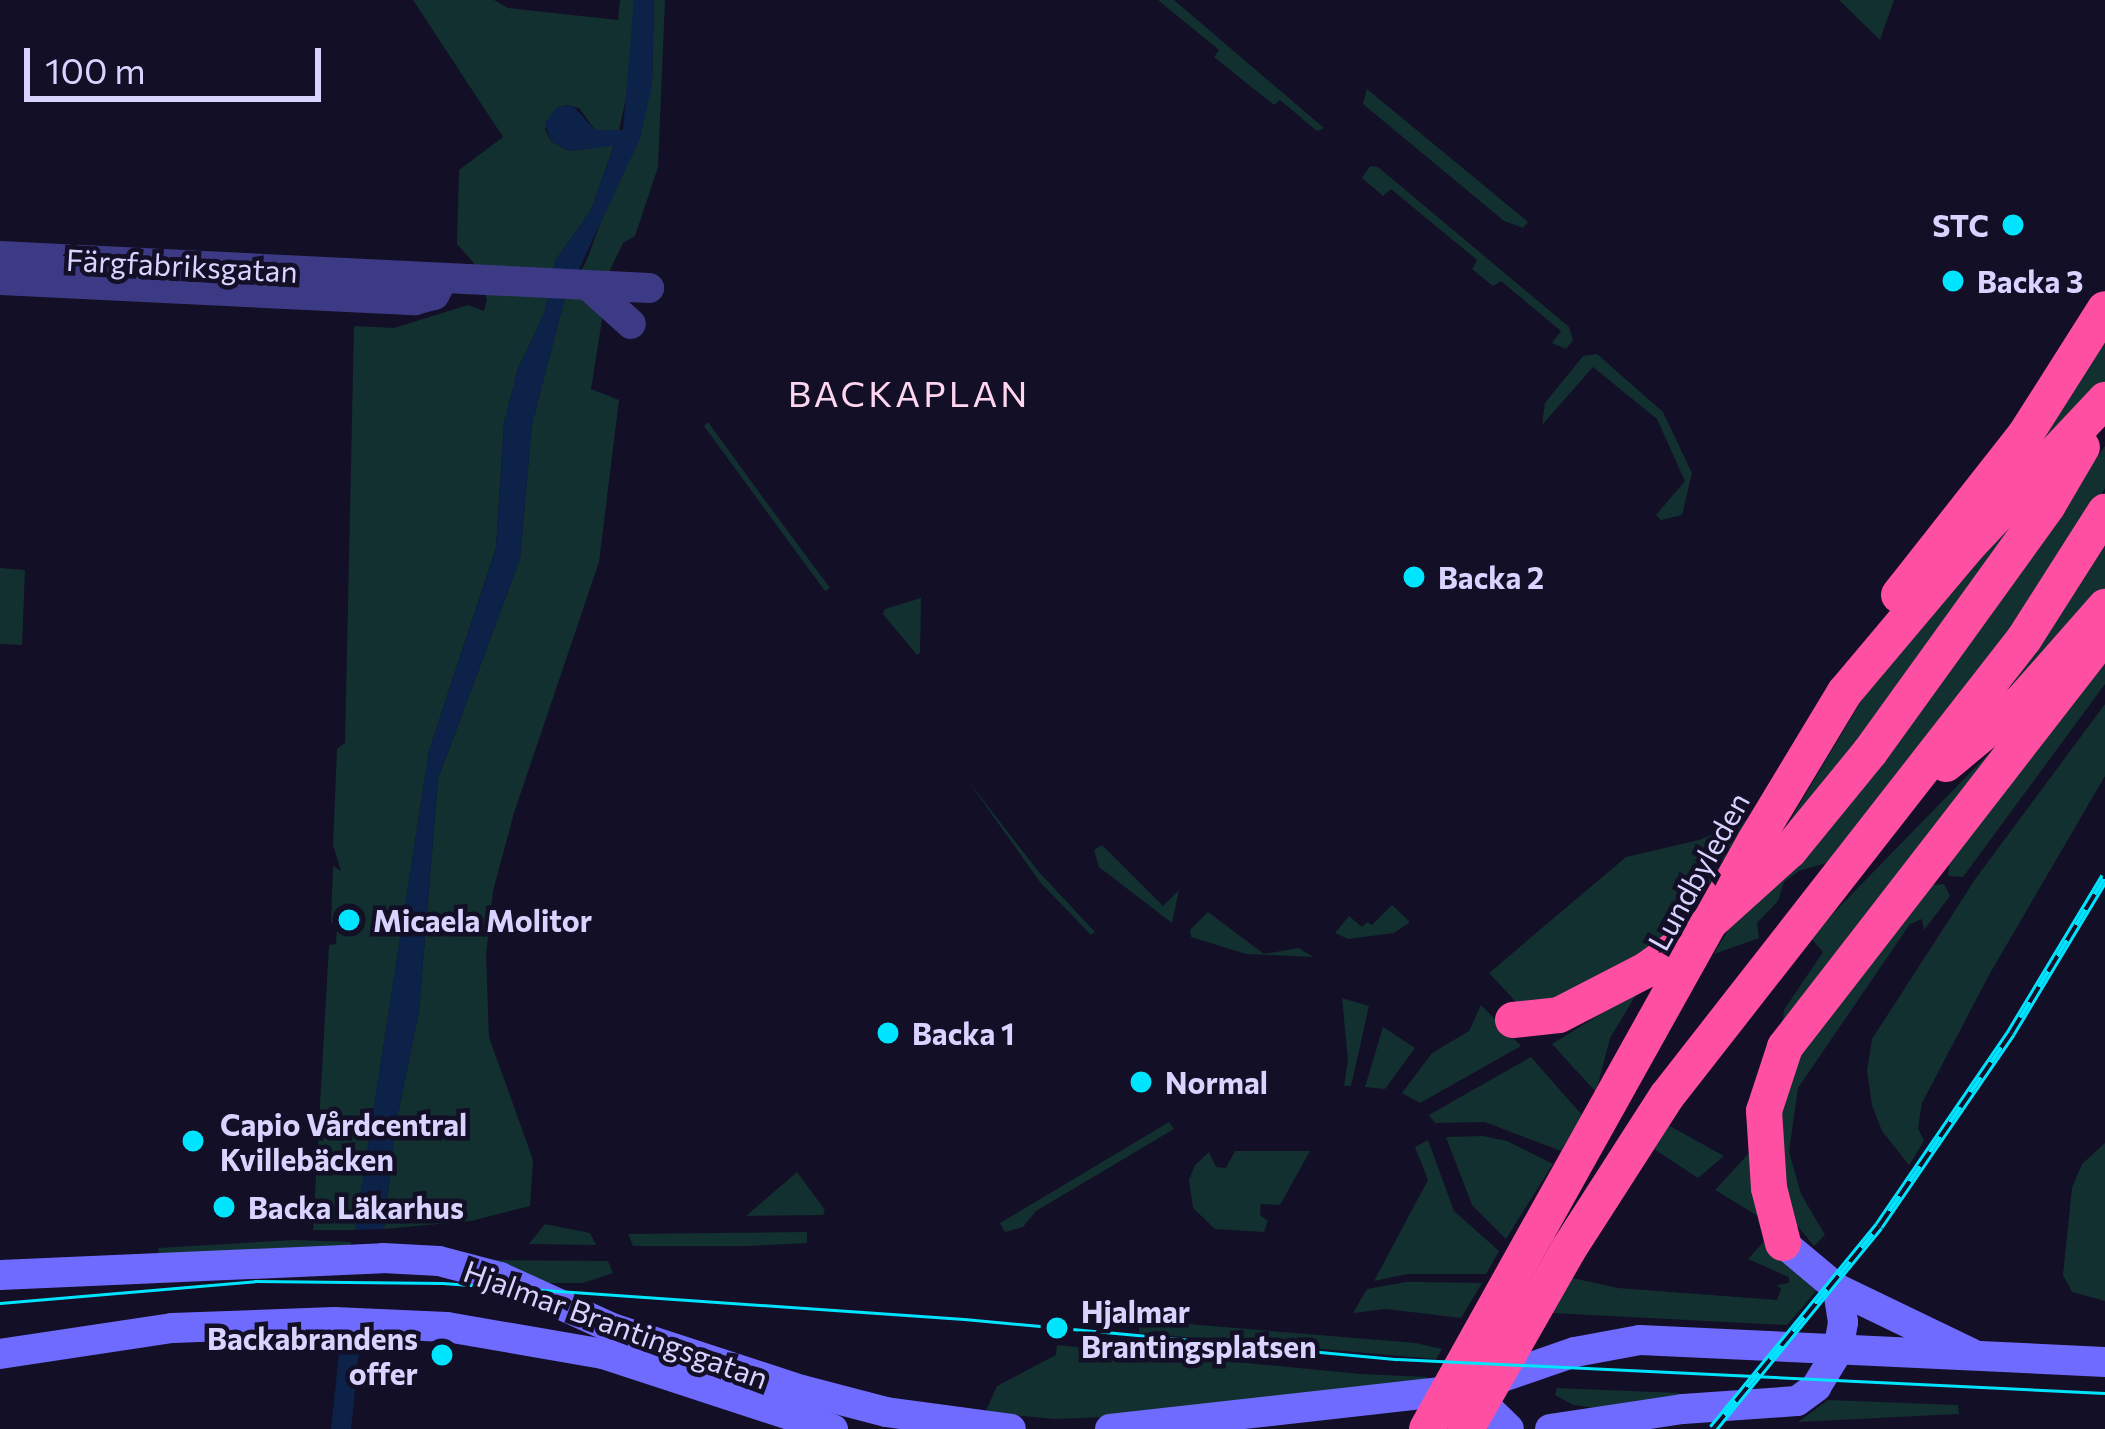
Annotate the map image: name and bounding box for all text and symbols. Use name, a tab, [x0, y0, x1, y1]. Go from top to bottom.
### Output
scale bar	[30, 24, 327, 98]
text: 100 m	[45, 47, 146, 91]
place label: STC	[1932, 207, 1989, 243]
marker: STC	[2000, 212, 2026, 238]
street label: Färgfabriksgatan	[65, 241, 299, 289]
place label: Backa 3	[1977, 263, 2083, 299]
marker: Backa 3	[1940, 268, 1966, 294]
district label: BACKAPLAN	[788, 371, 1030, 415]
place label: Backa 2	[1438, 559, 1544, 595]
marker: Backa 2	[1401, 564, 1427, 590]
street label: Lundbyleden	[1640, 786, 1756, 956]
place label: Micaela Molitor	[373, 902, 592, 938]
marker: Micaela Molitor	[336, 907, 362, 933]
place label: Backa 1	[912, 1015, 1015, 1051]
marker: Backa 1	[875, 1020, 901, 1046]
place label: Normal	[1165, 1064, 1268, 1100]
marker: Normal	[1128, 1069, 1154, 1095]
place label: Capio Vårdcentral Kvillebäcken	[220, 1106, 467, 1176]
marker: Capio Vårdcentral Kvillebäcken	[177, 1125, 209, 1157]
place label: Backa Läkarhus	[248, 1189, 464, 1225]
marker: Backa Läkarhus	[211, 1194, 237, 1220]
street label: Hjalmar Brantingsgatan	[459, 1252, 773, 1396]
place label: Hjalmar Brantingsplatsen	[1081, 1293, 1316, 1364]
marker: Hjalmar Brantingsplatsen	[1044, 1315, 1070, 1341]
place label: Backabrandens offer	[207, 1320, 418, 1390]
marker: Backabrandens offer	[429, 1342, 455, 1368]

